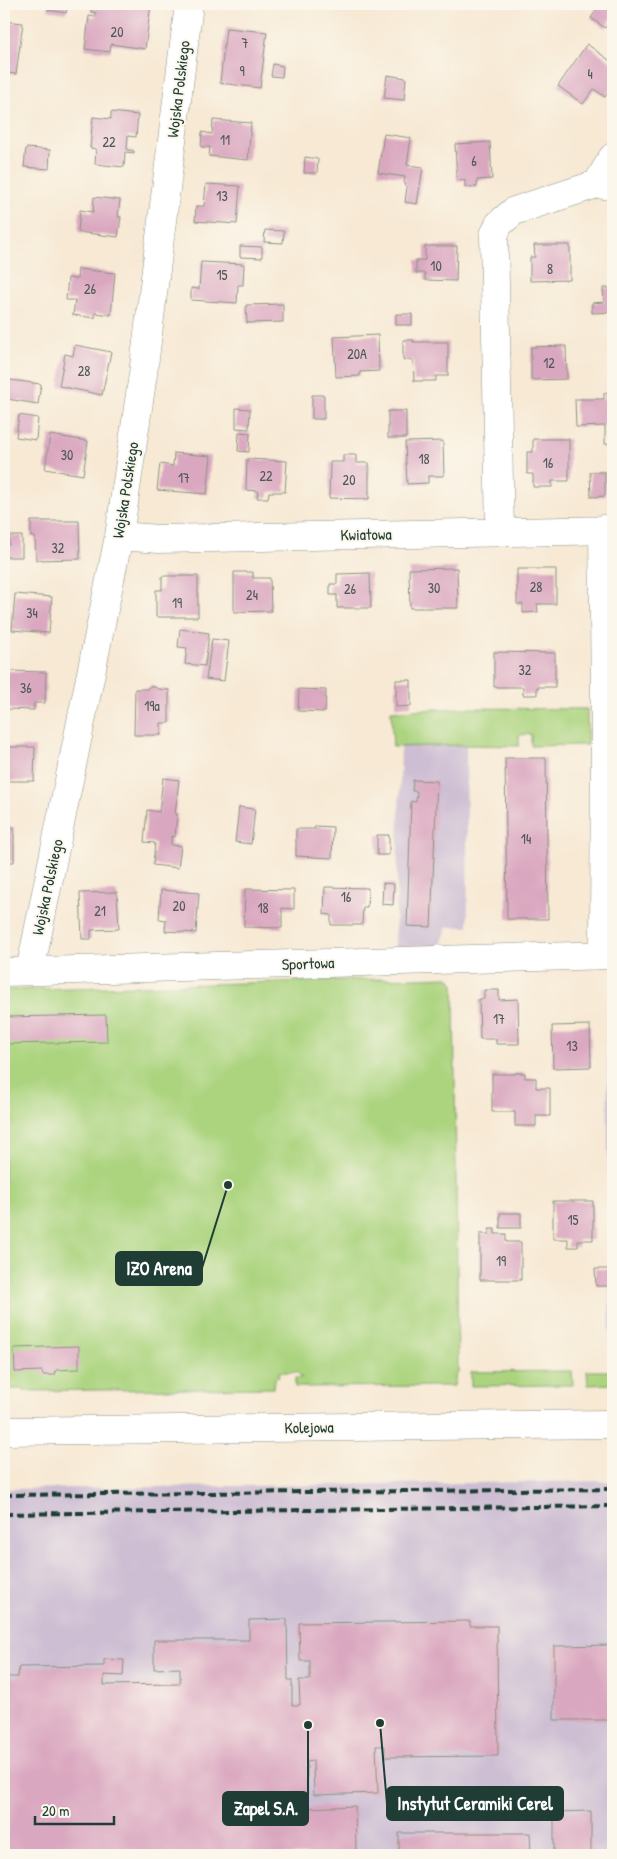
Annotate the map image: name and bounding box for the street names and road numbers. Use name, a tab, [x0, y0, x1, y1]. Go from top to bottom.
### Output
street label: Wojska Polskiego	[161, 39, 195, 139]
street label: Wojska Polskiego	[107, 440, 144, 540]
street label: Kwiatowa	[340, 523, 392, 545]
street label: Wojska Polskiego	[26, 836, 68, 937]
street label: Sportowa	[281, 951, 335, 975]
street label: Kolejowa	[284, 1416, 334, 1438]

